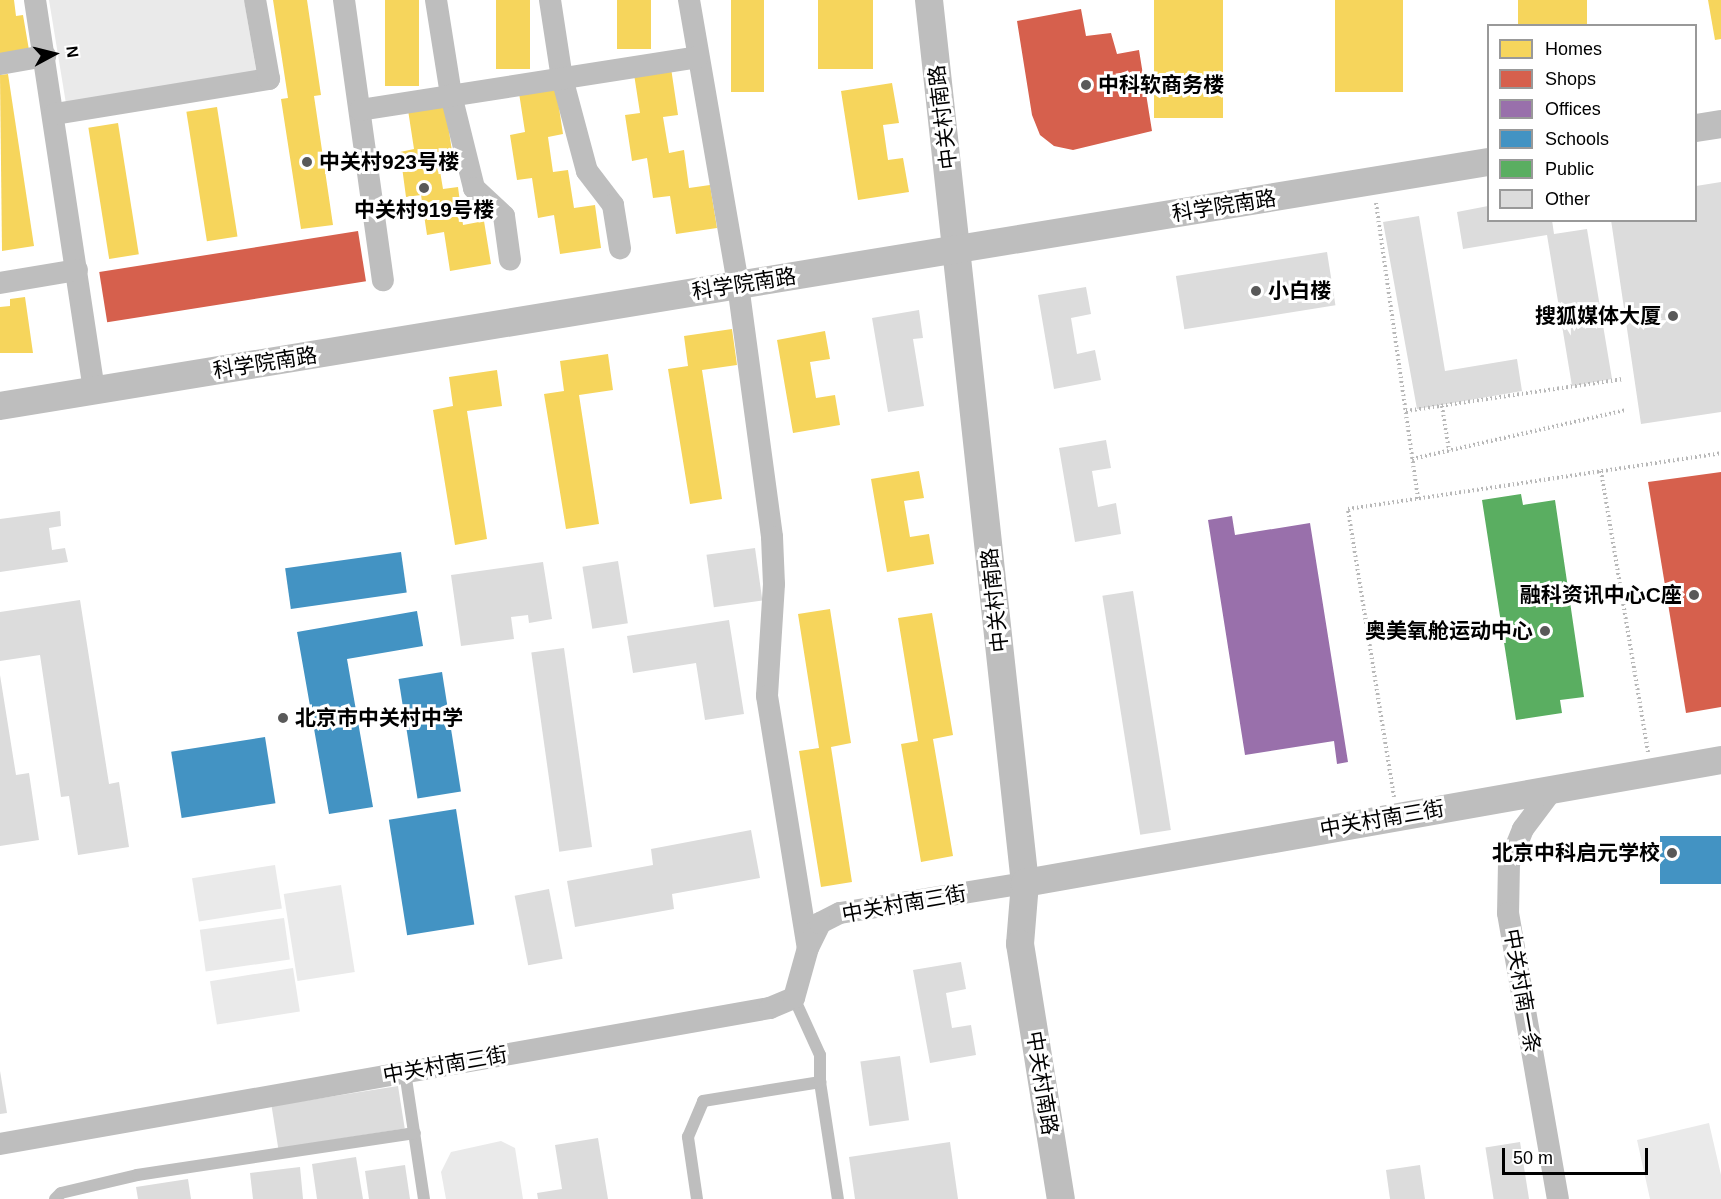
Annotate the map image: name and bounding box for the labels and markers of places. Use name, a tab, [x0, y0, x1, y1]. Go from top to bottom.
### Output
place label: 中科软商务楼	[1098, 72, 1224, 98]
marker: 中科软商务楼	[1079, 78, 1093, 92]
place label: 中关村923号楼	[319, 149, 459, 175]
marker: 中关村923号楼	[300, 155, 314, 169]
marker: 中关村919号楼	[417, 181, 431, 195]
place label: 中关村919号楼	[354, 197, 494, 223]
place label: 小白楼	[1268, 278, 1331, 304]
marker: 小白楼	[1249, 284, 1263, 298]
place label: 搜狐媒体大厦	[1535, 303, 1661, 329]
marker: 搜狐媒体大厦	[1666, 309, 1680, 323]
place label: 融科资讯中心C座	[1520, 582, 1682, 608]
marker: 融科资讯中心C座	[1687, 588, 1701, 602]
place label: 奥美氧舱运动中心	[1365, 618, 1533, 644]
marker: 奥美氧舱运动中心	[1538, 624, 1552, 638]
place label: 北京市中关村中学	[295, 705, 463, 731]
marker: 北京市中关村中学	[276, 711, 290, 725]
place label: 北京中科启元学校	[1492, 840, 1660, 866]
marker: 北京中科启元学校	[1665, 846, 1679, 860]

